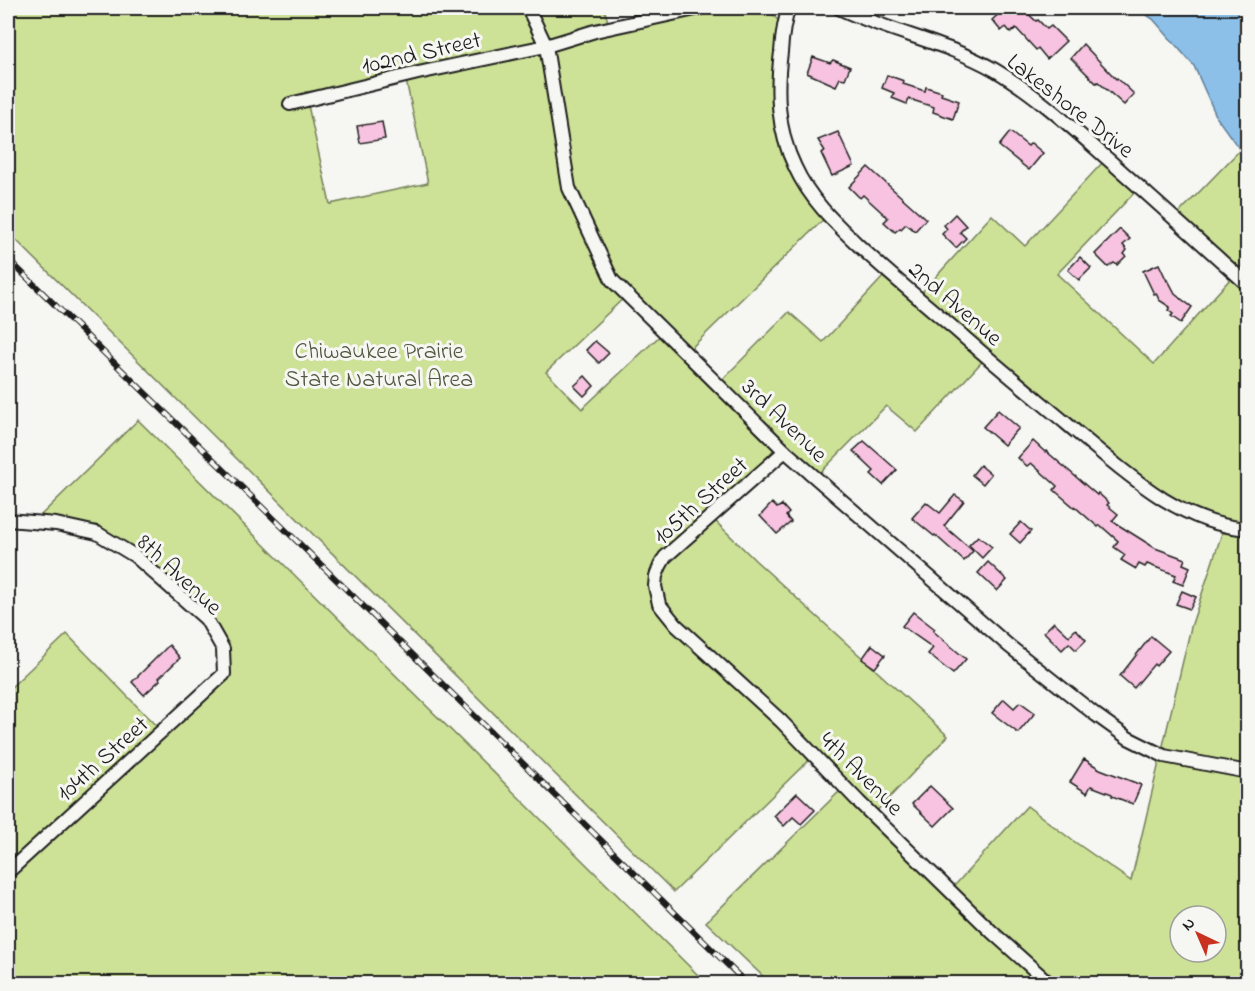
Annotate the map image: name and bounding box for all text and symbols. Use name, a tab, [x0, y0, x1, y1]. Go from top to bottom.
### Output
street label: 102nd Street	[358, 24, 485, 85]
street label: Lakeshore Drive	[998, 46, 1141, 168]
street label: 2nd Avenue	[899, 254, 1009, 356]
park label: Chiwaukee Prairie State Natural Area	[285, 335, 473, 398]
street label: 3rd Avenue	[732, 371, 835, 472]
street label: 105th Street	[646, 449, 757, 554]
street label: 8th Avenue	[128, 527, 229, 625]
street label: 104th Street	[50, 709, 158, 811]
street label: 4th Avenue	[810, 725, 911, 825]
north arrow	[1168, 904, 1228, 964]
text: N	[1177, 912, 1201, 937]

